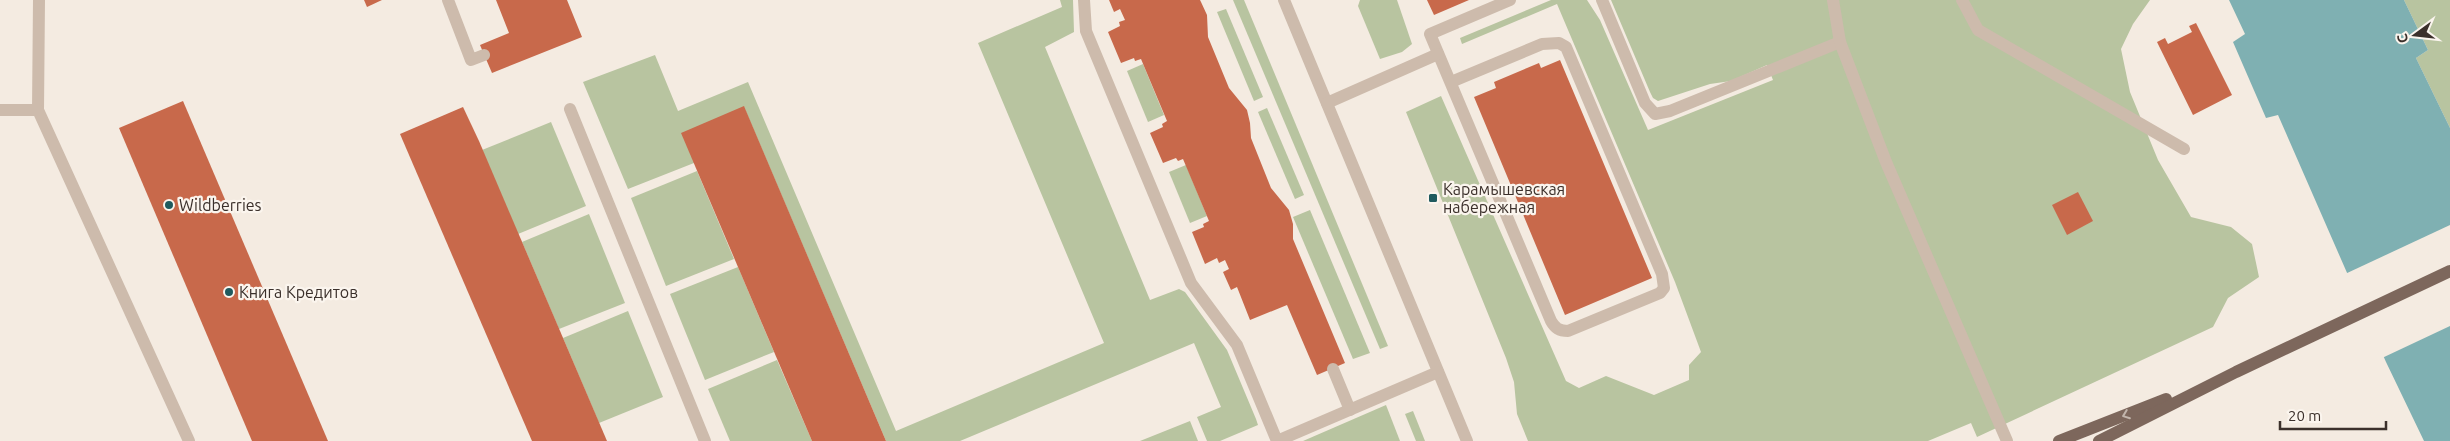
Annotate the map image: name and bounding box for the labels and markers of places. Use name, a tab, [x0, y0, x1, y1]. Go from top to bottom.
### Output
place label: Карамышевская набережная	[1443, 180, 1565, 216]
marker: Карамышевская набережная	[1427, 192, 1439, 204]
place label: Wildberries	[179, 196, 262, 214]
marker: Wildberries	[163, 199, 175, 211]
place label: Книга Кредитов	[239, 283, 358, 301]
marker: Книга Кредитов	[223, 286, 235, 298]

